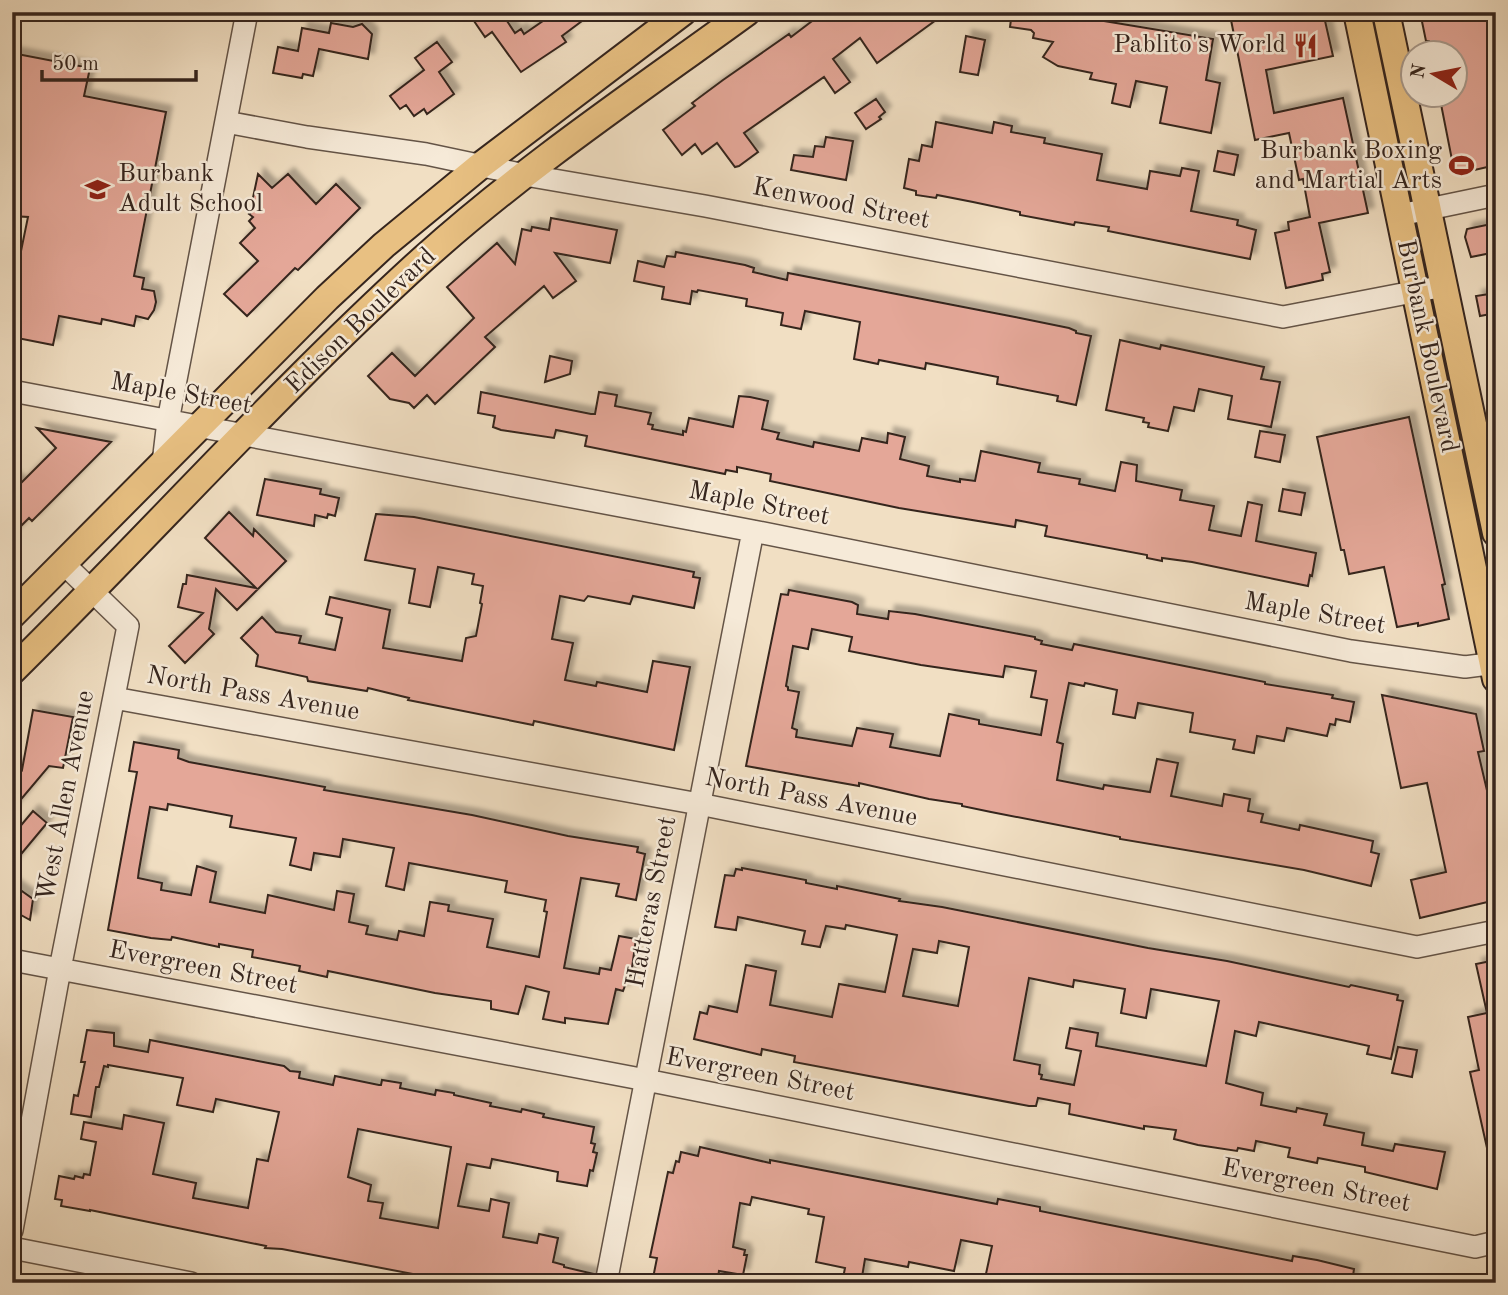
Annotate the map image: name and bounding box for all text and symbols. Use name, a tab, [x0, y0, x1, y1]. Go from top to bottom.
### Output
restaurant icon: Pablito's World	[1292, 31, 1320, 59]
place label: Pablito's World	[1113, 32, 1286, 58]
scale bar	[42, 38, 196, 82]
north arrow	[1400, 38, 1470, 108]
text: 50 m	[52, 54, 99, 75]
text: N	[1409, 62, 1430, 80]
place label: Burbank Boxing and Martial Arts	[1255, 138, 1442, 194]
sports icon: Burbank Boxing and Martial Arts	[1448, 152, 1476, 180]
place label: Burbank Adult School	[118, 161, 263, 217]
street label: Kenwood Street	[750, 174, 932, 234]
school or university icon: Burbank Adult School	[84, 175, 112, 203]
street label: Burbank Boulevard	[1392, 237, 1462, 455]
street label: Edison Boulevard	[281, 243, 441, 399]
street label: Maple Street	[108, 369, 254, 419]
street label: Maple Street	[686, 478, 832, 530]
street label: Maple Street	[1242, 589, 1388, 639]
street label: North Pass Avenue	[144, 662, 362, 726]
street label: West Allen Avenue	[33, 688, 99, 904]
street label: North Pass Avenue	[703, 765, 919, 831]
street label: Hatteras Street	[623, 814, 681, 990]
street label: Evergreen Street	[106, 937, 300, 999]
street label: Evergreen Street	[663, 1044, 857, 1106]
street label: Evergreen Street	[1219, 1155, 1413, 1217]

